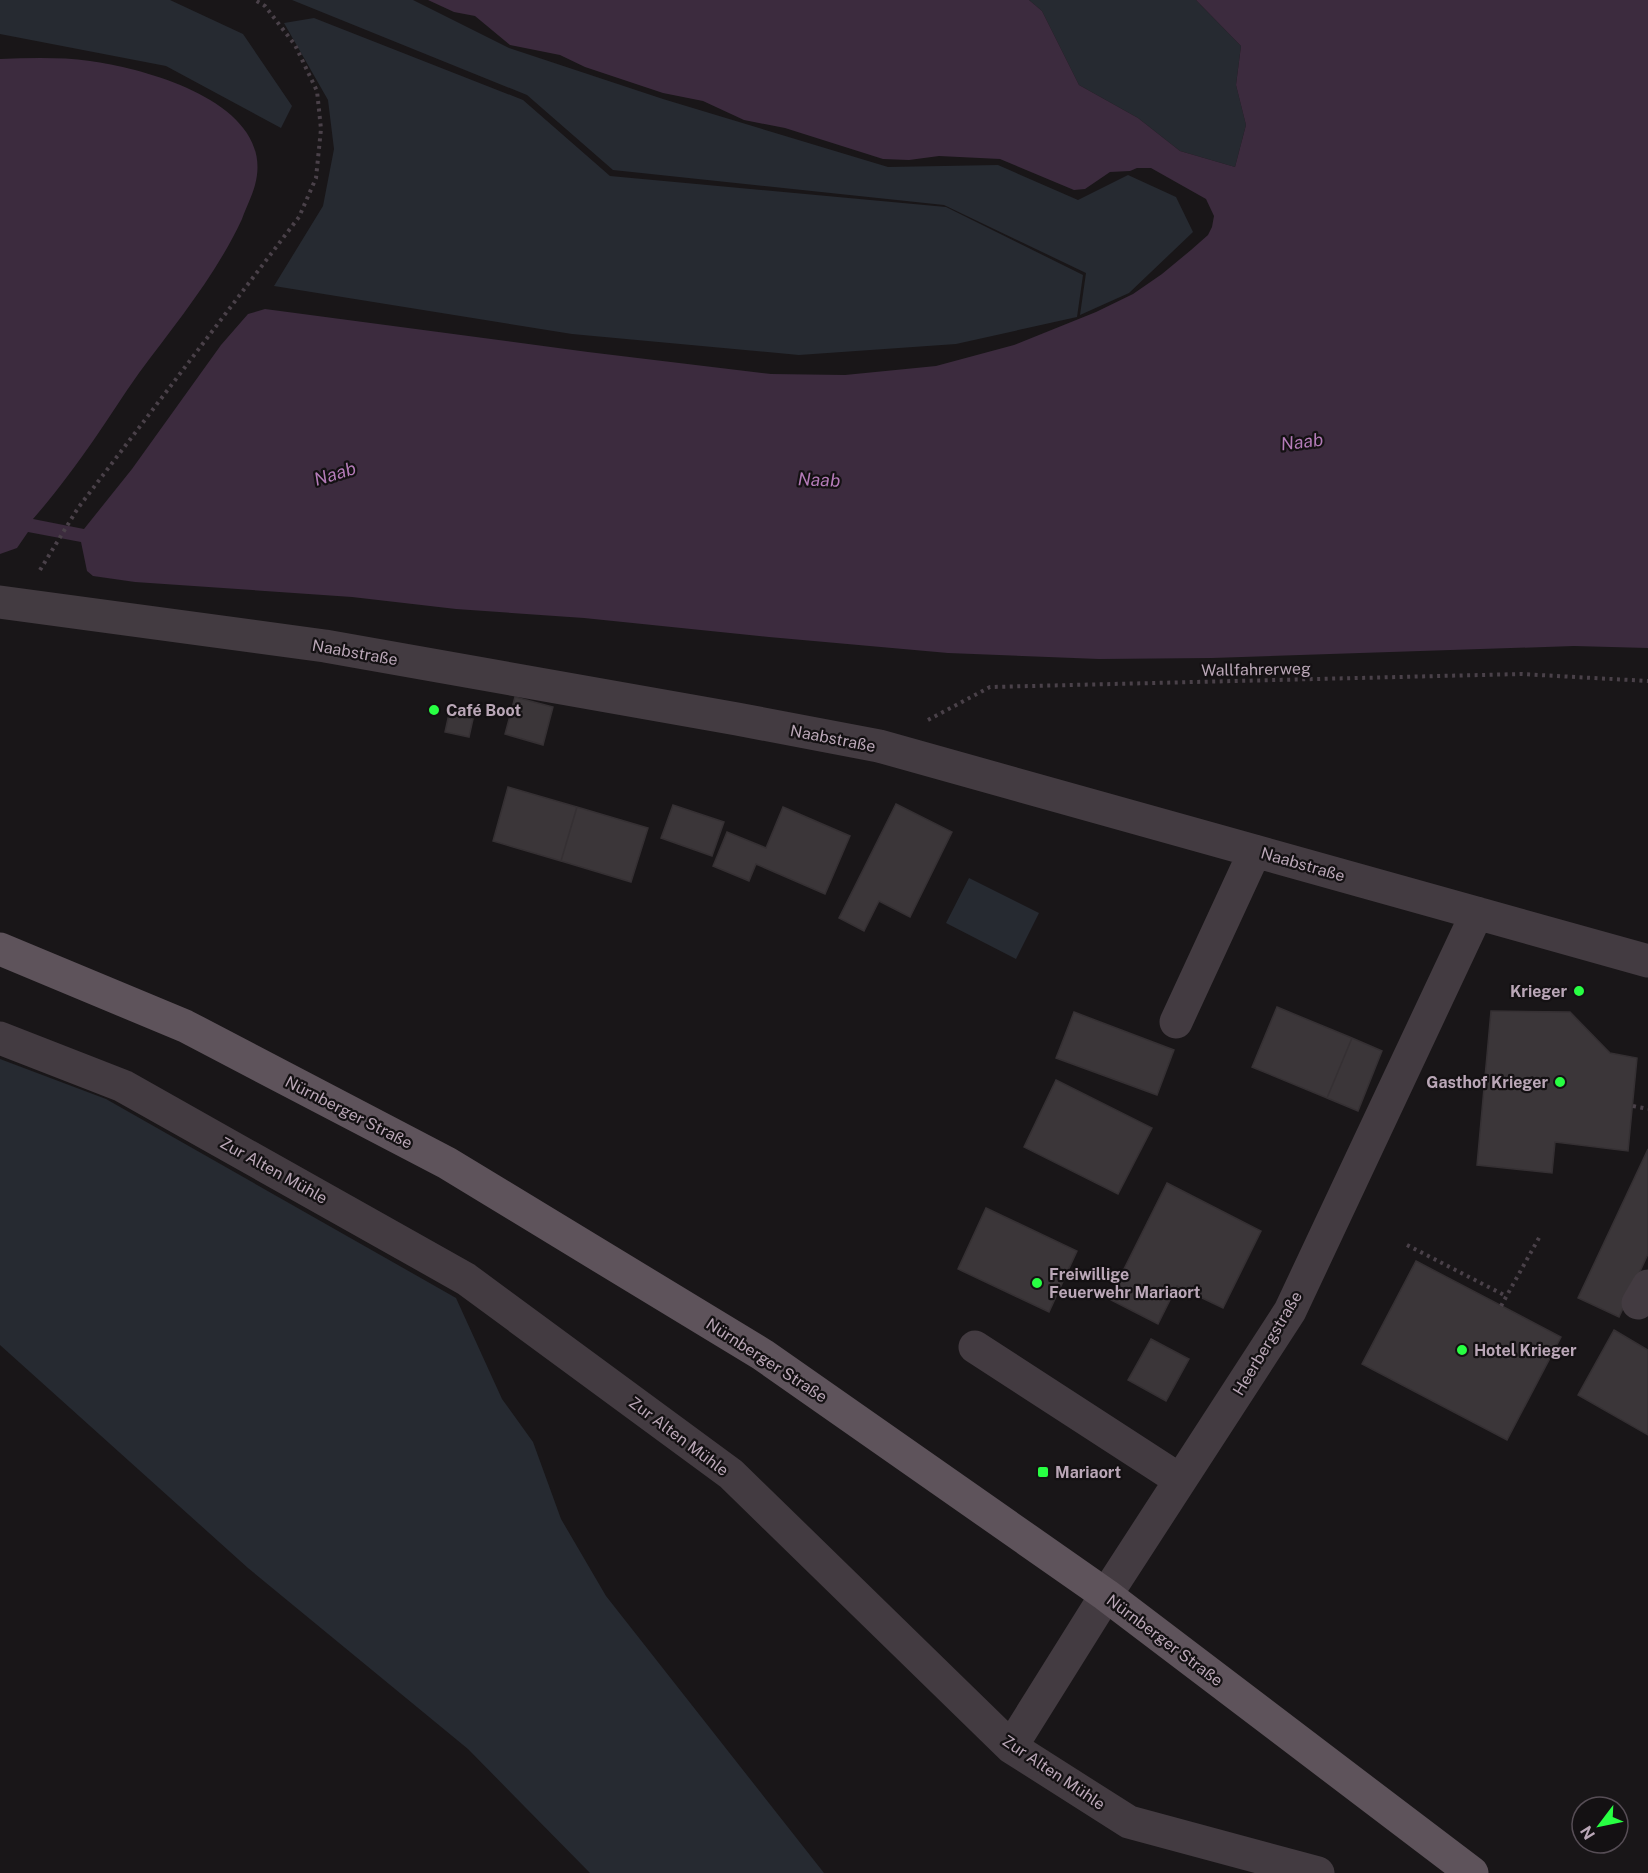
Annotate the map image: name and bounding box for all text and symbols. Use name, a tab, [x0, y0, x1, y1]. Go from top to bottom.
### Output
water label: Naab	[1280, 428, 1324, 455]
water label: Naab	[311, 457, 358, 490]
water label: Naab	[797, 468, 841, 491]
street label: Naabstraße	[311, 636, 399, 669]
street label: Wallfahrerweg	[1201, 659, 1311, 680]
place label: Café Boot	[446, 701, 522, 720]
marker: Café Boot	[427, 703, 441, 717]
street label: Naabstraße	[789, 721, 877, 756]
street label: Naabstraße	[1259, 843, 1347, 886]
place label: Krieger	[1510, 982, 1567, 1001]
marker: Krieger	[1572, 984, 1586, 998]
street label: Nürnberger Straße	[282, 1072, 416, 1153]
place label: Gasthof Krieger	[1426, 1073, 1548, 1092]
marker: Gasthof Krieger	[1553, 1075, 1567, 1089]
street label: Zur Alten Mühle	[217, 1133, 331, 1208]
place label: Freiwillige Feuerwehr Mariaort	[1049, 1265, 1201, 1302]
marker: Freiwillige Feuerwehr Mariaort	[1030, 1276, 1044, 1290]
street label: Heerbergstraße	[1229, 1288, 1306, 1399]
street label: Nürnberger Straße	[703, 1314, 831, 1407]
place label: Hotel Krieger	[1474, 1341, 1577, 1360]
marker: Hotel Krieger	[1455, 1343, 1469, 1357]
street label: Zur Alten Mühle	[625, 1393, 732, 1480]
place label: Mariaort	[1055, 1463, 1121, 1482]
marker: Mariaort	[1036, 1465, 1050, 1479]
street label: Nürnberger Straße	[1103, 1591, 1226, 1690]
street label: Zur Alten Mühle	[999, 1731, 1109, 1814]
north arrow	[1570, 1795, 1630, 1855]
text: N	[1576, 1822, 1599, 1843]

